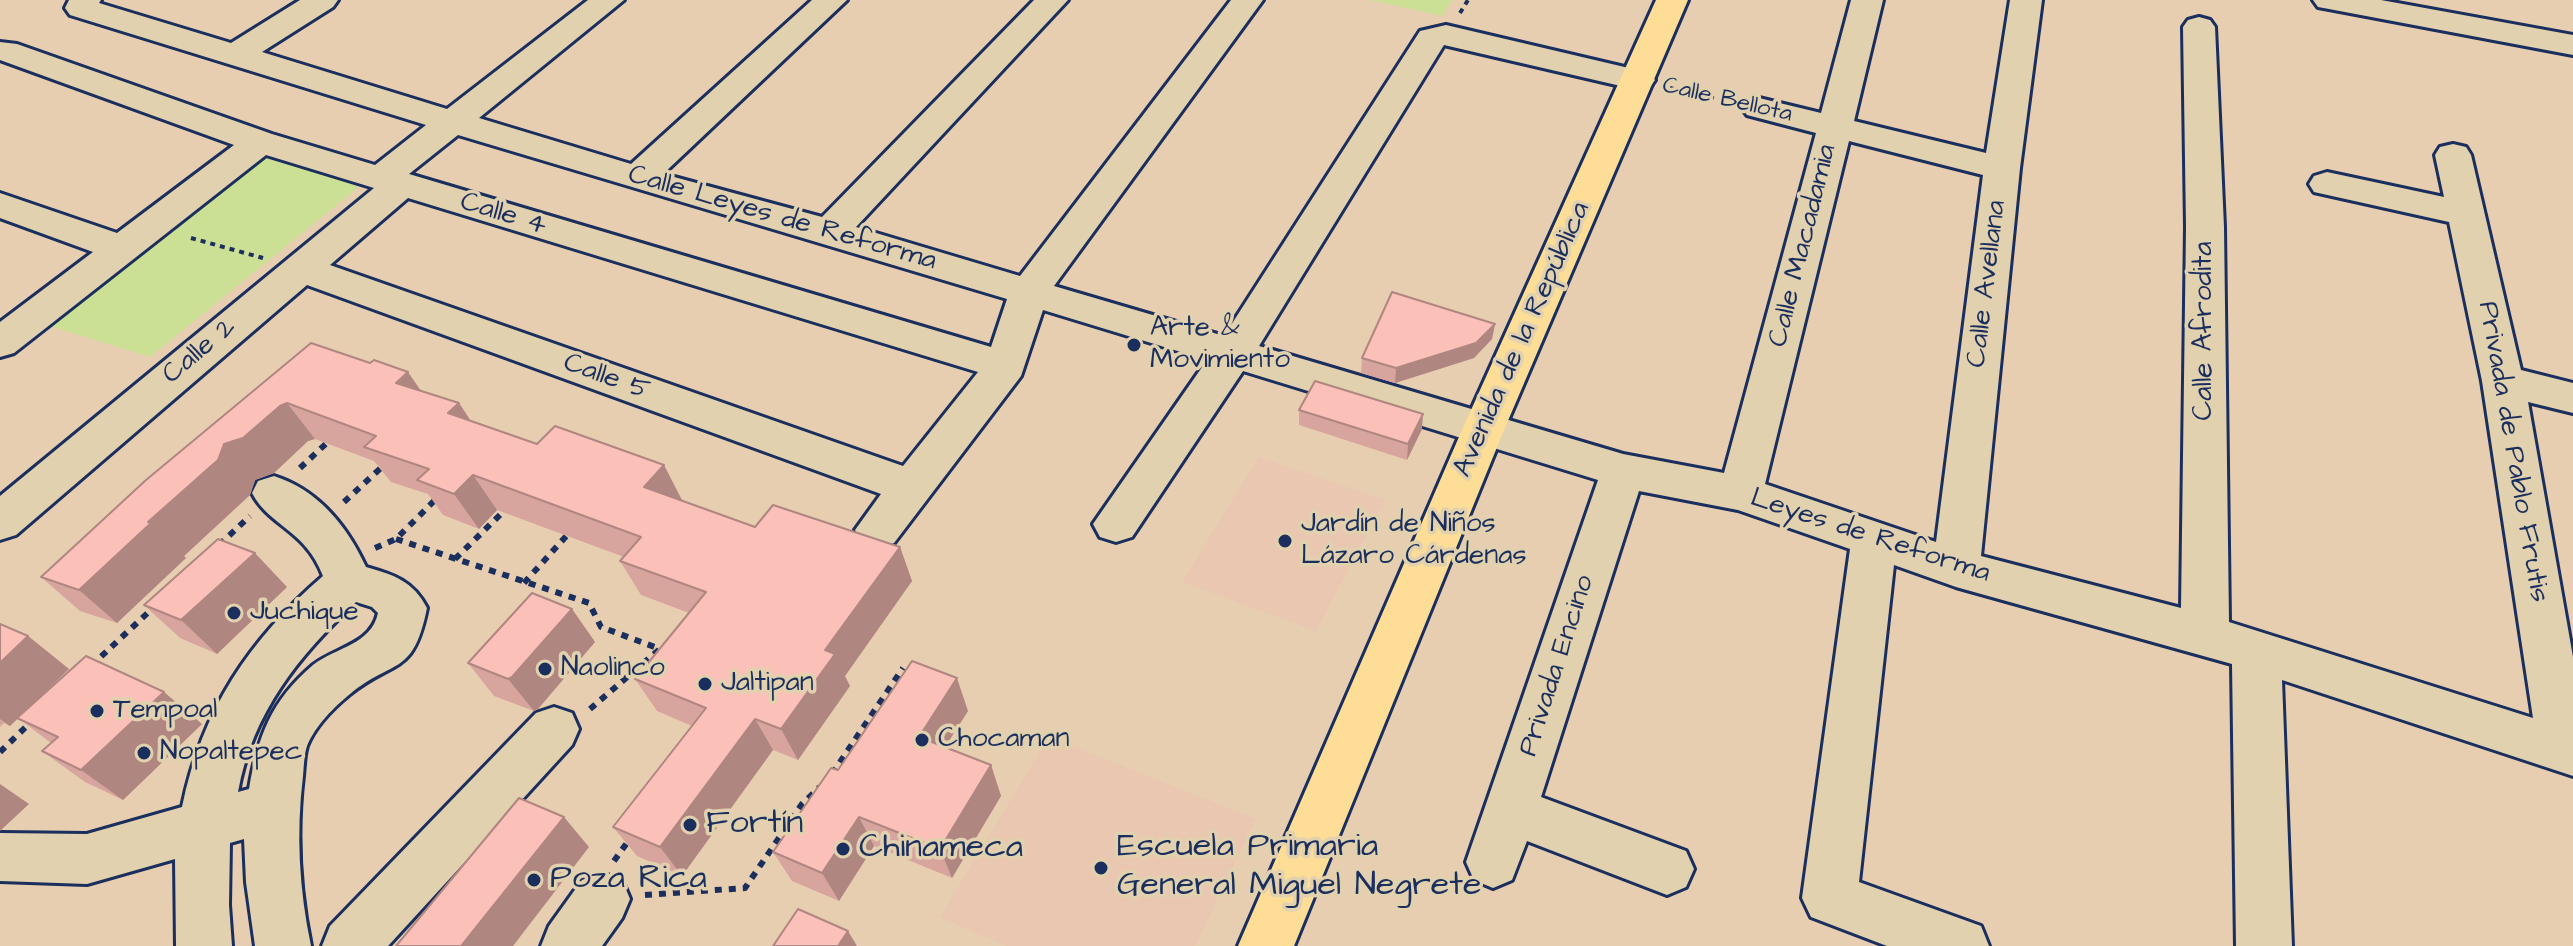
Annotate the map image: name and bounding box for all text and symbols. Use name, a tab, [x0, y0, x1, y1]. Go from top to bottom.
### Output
street label: Calle Bellota	[1659, 72, 1795, 130]
street label: Calle Macadamia	[1763, 141, 1845, 351]
street label: Calle Leyes de Reforma	[624, 159, 940, 279]
street label: Calle 4	[456, 186, 550, 244]
street label: Avenida de la República	[1447, 197, 1599, 483]
street label: Calle Avellana	[1961, 199, 2015, 369]
street label: Calle Afrodita	[2188, 241, 2222, 421]
street label: Privada de Pablo Frutis	[2469, 299, 2555, 605]
street label: Calle 2	[157, 312, 243, 392]
place label: Arte & Movimiento	[1150, 312, 1290, 378]
marker: Arte & Movimiento	[1125, 336, 1143, 354]
street label: Calle 5	[558, 347, 654, 409]
street label: Leyes de Reforma	[1746, 482, 1994, 592]
place label: Jardín de Niños Lázaro Cárdenas	[1301, 508, 1526, 574]
marker: Jardín de Niños Lázaro Cárdenas	[1276, 532, 1294, 550]
street label: Privada Encino	[1513, 571, 1603, 761]
place label: Juchique	[250, 596, 359, 630]
marker: Juchique	[225, 604, 243, 622]
place label: Naolinco	[561, 652, 665, 686]
marker: Naolinco	[536, 660, 554, 678]
place label: Jaltipan	[721, 667, 814, 701]
marker: Jaltipan	[696, 675, 714, 693]
place label: Tempoal	[113, 694, 217, 728]
marker: Tempoal	[88, 702, 106, 720]
place label: Chocaman	[938, 723, 1069, 757]
marker: Chocaman	[913, 731, 931, 749]
place label: Nopaltepec	[160, 736, 302, 770]
marker: Nopaltepec	[135, 744, 153, 762]
place label: Fortín	[706, 805, 803, 845]
marker: Fortín	[681, 816, 699, 834]
place label: Escuela Primaria General Miguel Negrete	[1117, 828, 1481, 908]
place label: Chinameca	[859, 829, 1023, 869]
marker: Chinameca	[834, 840, 852, 858]
marker: Escuela Primaria General Miguel Negrete	[1092, 859, 1110, 877]
place label: Poza Rica	[550, 860, 707, 900]
marker: Poza Rica	[525, 871, 543, 889]

